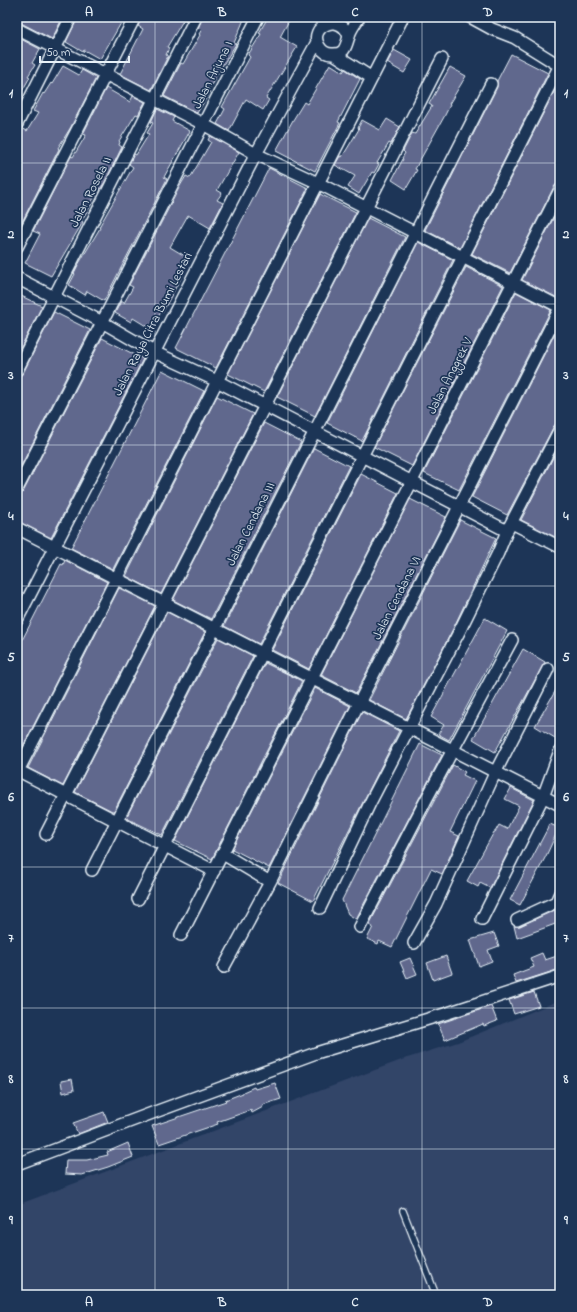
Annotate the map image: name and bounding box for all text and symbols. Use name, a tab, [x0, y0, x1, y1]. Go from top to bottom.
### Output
text: A	[85, 3, 93, 22]
text: B	[217, 3, 227, 22]
text: C	[351, 3, 359, 22]
text: D	[482, 3, 493, 22]
scale bar	[40, 38, 129, 64]
street label: Jalan Arjuna I	[188, 38, 238, 112]
text: 50 m	[46, 44, 70, 62]
text: 1	[9, 84, 14, 103]
text: 1	[564, 84, 569, 103]
street label: Jalan Rosela II	[65, 153, 117, 231]
text: 2	[7, 225, 15, 244]
text: 2	[562, 225, 570, 244]
street label: Jalan Raya Citra Bumi Lestari	[108, 249, 198, 400]
street label: Jalan Anggrek V	[423, 334, 479, 418]
text: 3	[7, 366, 14, 385]
text: 3	[562, 366, 569, 385]
street label: Jalan Cendana III	[222, 479, 280, 569]
text: 4	[7, 507, 14, 526]
text: 4	[562, 507, 569, 526]
street label: Jalan Cendana VI	[368, 553, 426, 643]
text: 5	[7, 648, 15, 667]
text: 5	[562, 648, 570, 667]
text: 6	[7, 788, 14, 807]
text: 6	[562, 788, 569, 807]
text: 7	[8, 929, 14, 948]
text: 7	[563, 929, 569, 948]
text: 8	[8, 1070, 14, 1089]
text: 8	[563, 1070, 569, 1089]
text: 9	[8, 1211, 14, 1230]
text: 9	[563, 1211, 569, 1230]
text: A	[85, 1293, 93, 1312]
text: B	[217, 1293, 227, 1312]
text: C	[351, 1293, 359, 1312]
text: D	[482, 1293, 493, 1312]

